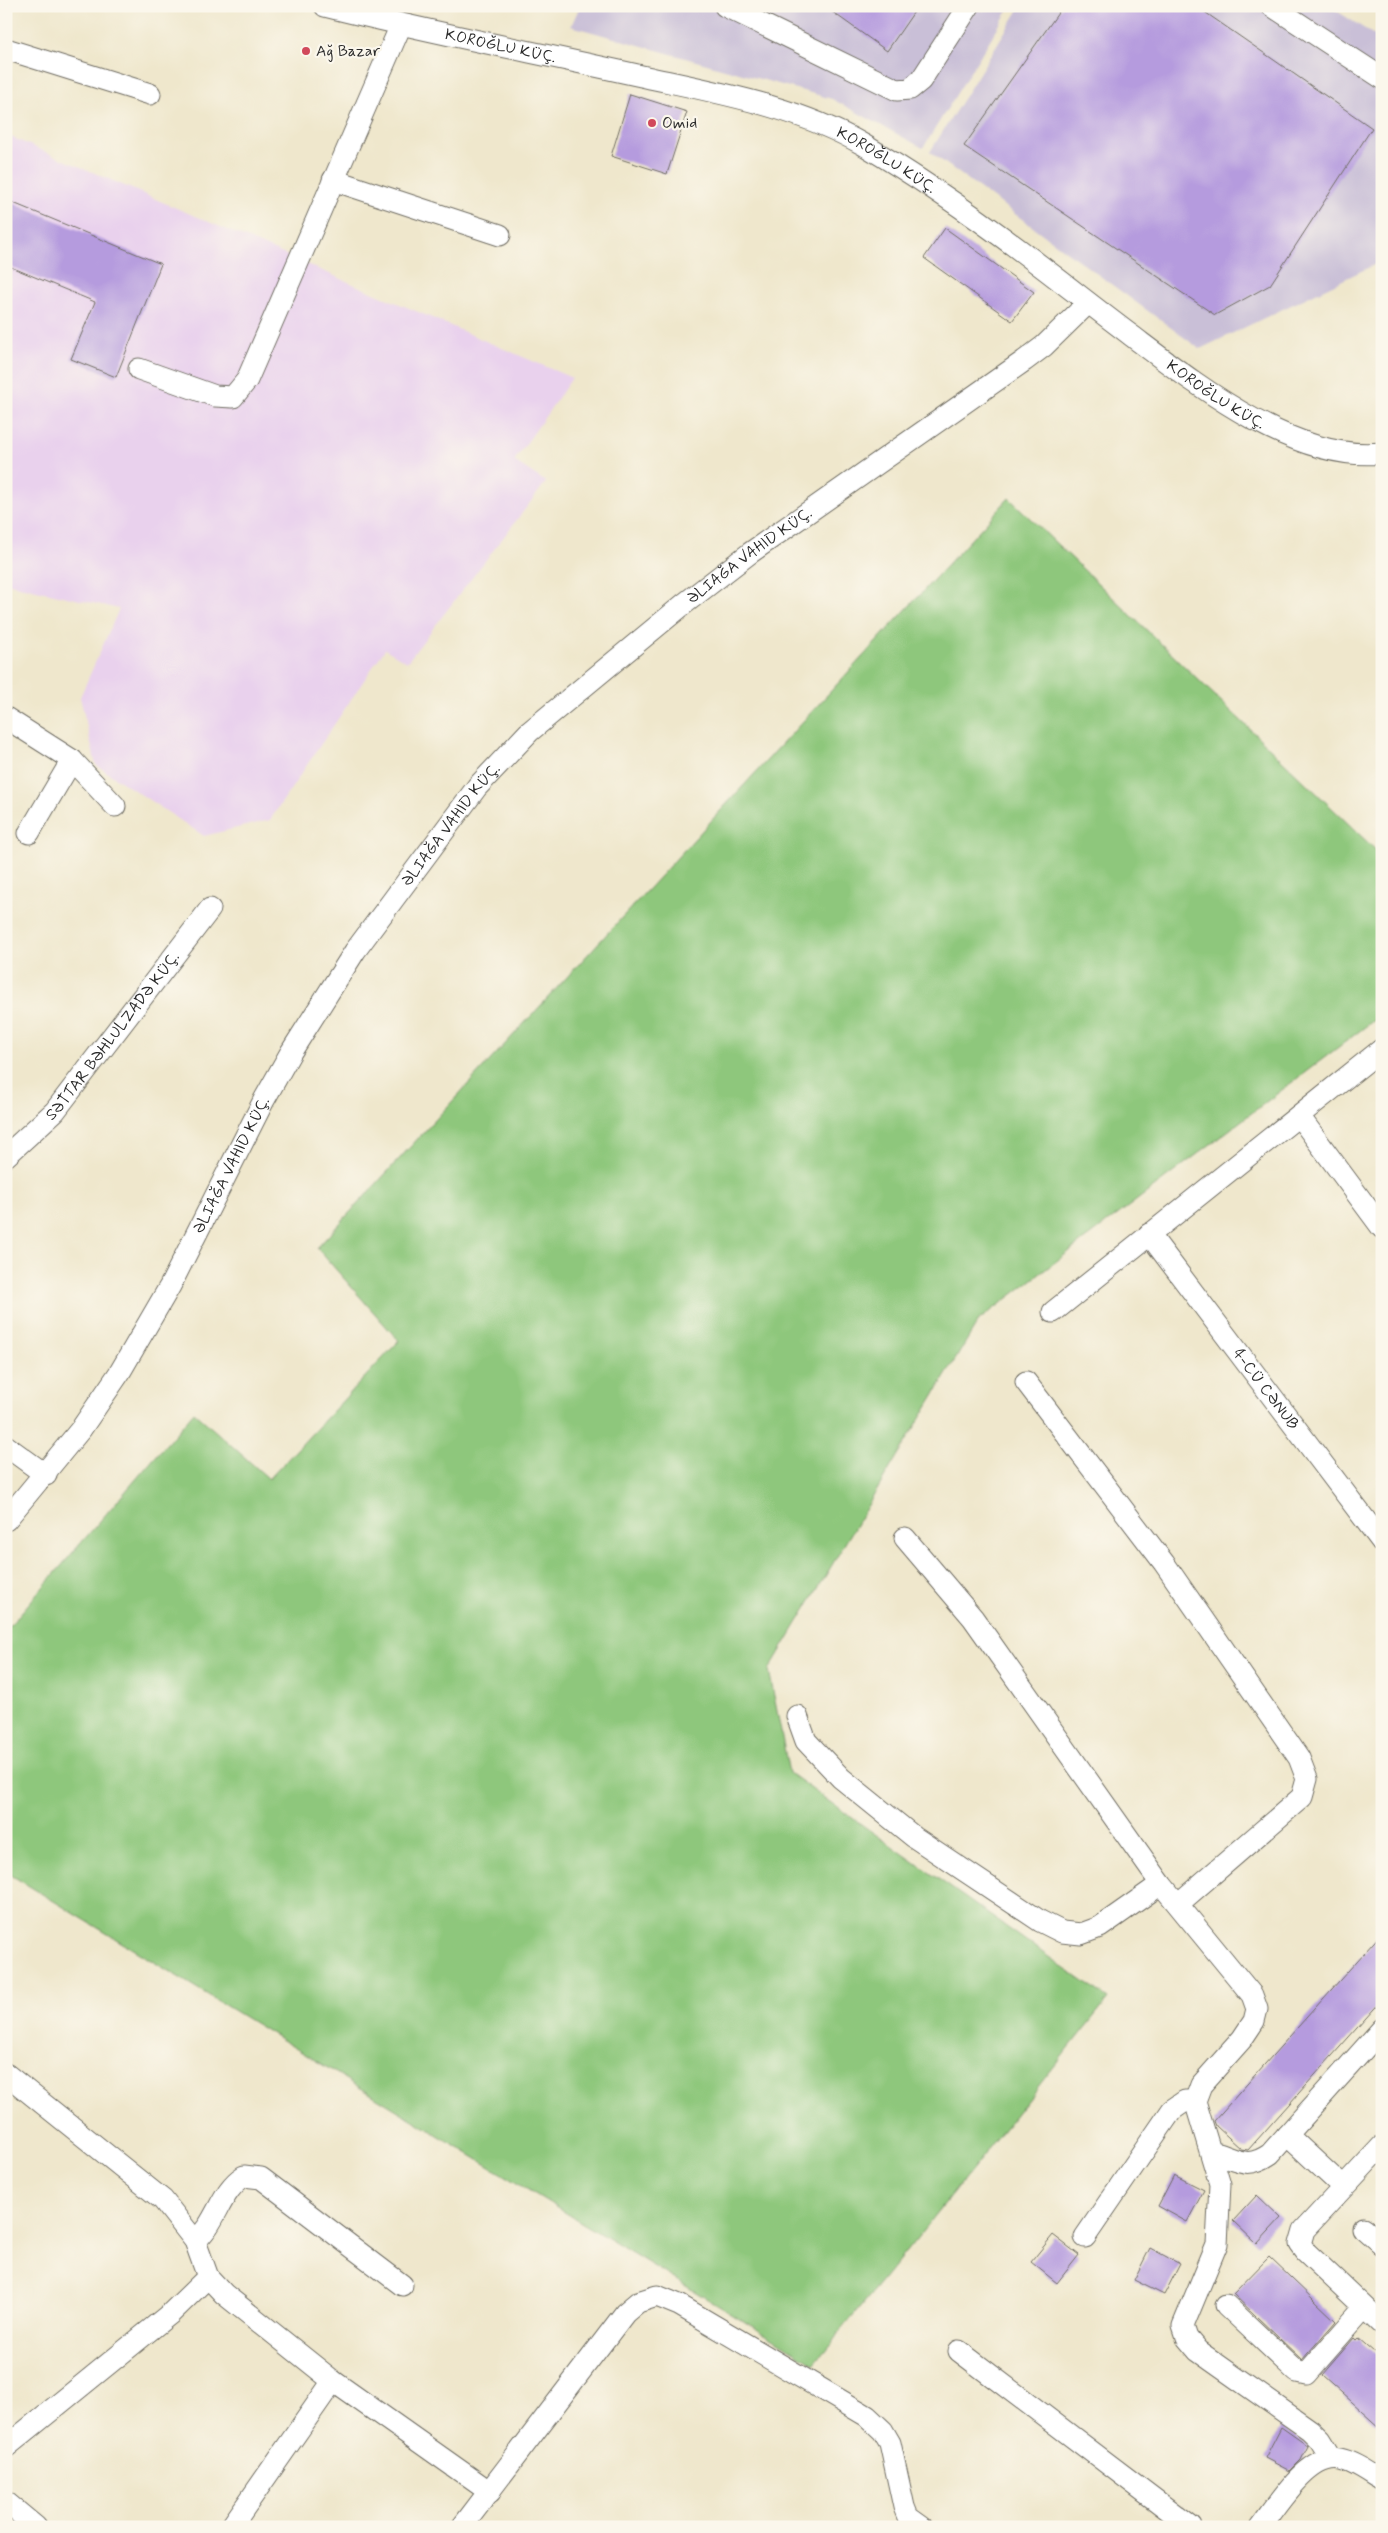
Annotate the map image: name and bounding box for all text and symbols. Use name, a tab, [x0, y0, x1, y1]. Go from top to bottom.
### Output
street label: KOROĞLU KÜÇ.	[443, 24, 558, 68]
place label: Ağ Bazar	[316, 41, 381, 62]
marker: Ağ Bazar	[300, 45, 312, 57]
place label: Omid	[662, 113, 697, 134]
marker: Omid	[646, 117, 658, 129]
street label: KOROĞLU KÜÇ.	[833, 122, 940, 198]
street label: KOROĞLU KÜÇ.	[1162, 355, 1269, 434]
street label: ƏLIAĞA VAHID KÜÇ.	[682, 502, 816, 609]
street label: ƏLIAĞA VAHID KÜÇ.	[396, 758, 505, 891]
street label: SƏTTAR BƏHLULZADƏ KÜÇ.	[41, 947, 184, 1125]
street label: ƏLIAĞA VAHID KÜÇ.	[188, 1093, 274, 1237]
street label: 4-CÜ CƏNUB	[1228, 1344, 1304, 1434]

